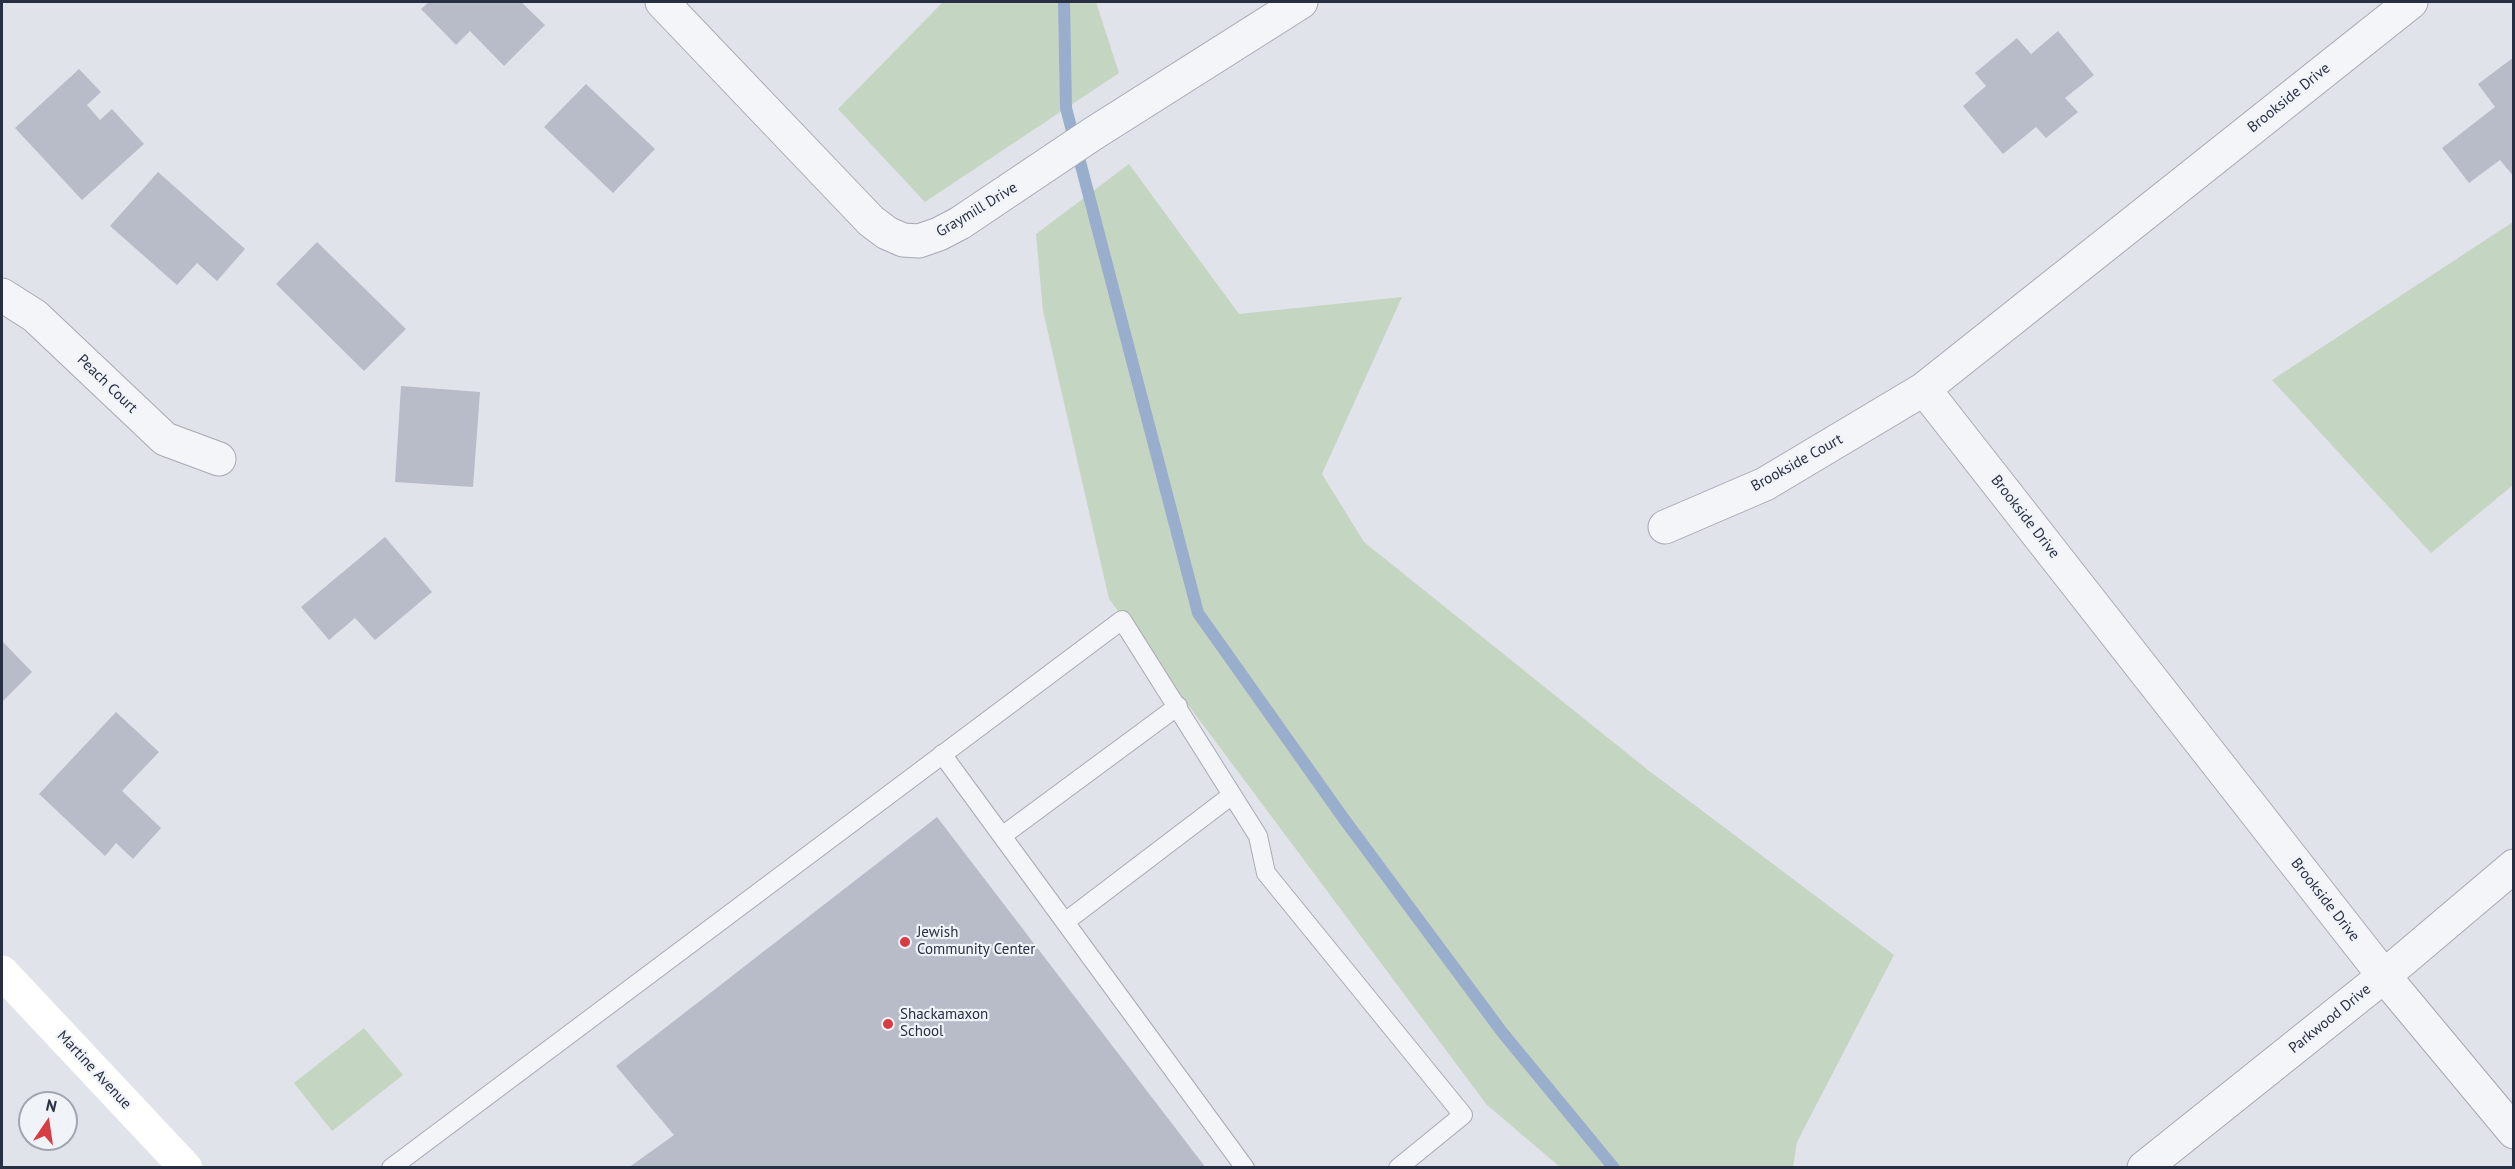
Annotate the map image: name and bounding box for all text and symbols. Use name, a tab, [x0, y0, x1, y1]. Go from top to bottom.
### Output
street label: Brookside Drive	[2244, 59, 2334, 137]
street label: Graymill Drive	[933, 179, 1021, 241]
street label: Peach Court	[73, 351, 141, 417]
street label: Brookside Court	[1748, 430, 1846, 496]
street label: Brookside Drive	[1987, 472, 2063, 562]
street label: Brookside Drive	[2287, 855, 2363, 945]
place label: Jewish Community Center	[917, 924, 1035, 959]
marker: Jewish Community Center	[898, 935, 912, 949]
street label: Parkwood Drive	[2285, 980, 2375, 1058]
place label: Shackamaxon School	[900, 1006, 988, 1041]
marker: Shackamaxon School	[881, 1017, 895, 1031]
street label: Martine Avenue	[53, 1027, 135, 1113]
north arrow	[18, 1091, 78, 1151]
text: N	[44, 1094, 59, 1116]

